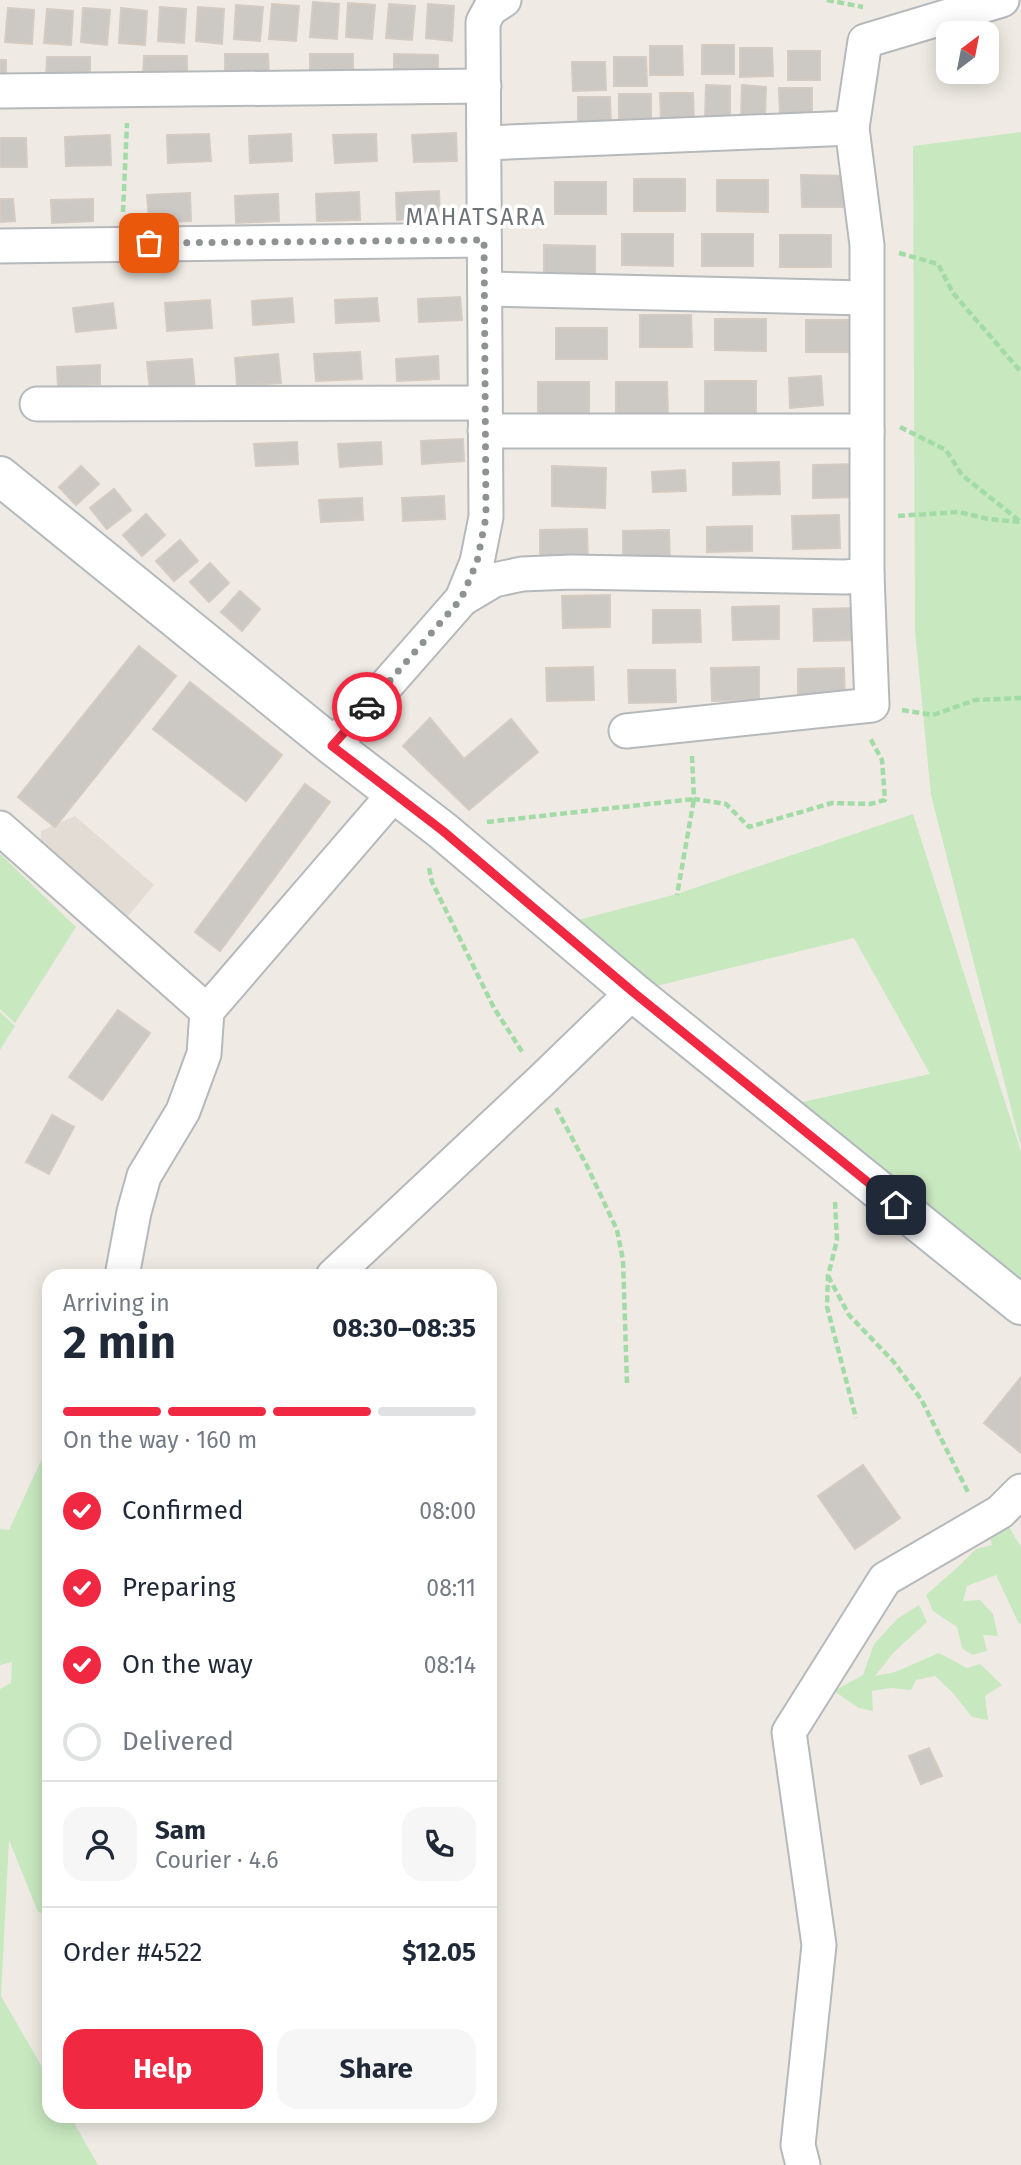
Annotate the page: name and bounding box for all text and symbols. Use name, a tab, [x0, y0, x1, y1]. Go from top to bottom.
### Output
north arrow	[936, 21, 999, 84]
map controls	[936, 21, 999, 84]
district label: MAHATSARA	[406, 203, 546, 231]
pin	[119, 213, 179, 273]
icon: bag	[130, 224, 168, 262]
courier	[332, 672, 402, 742]
icon: car	[348, 688, 386, 726]
pin	[866, 1175, 926, 1235]
icon: home	[877, 1186, 915, 1224]
text: Arriving in	[63, 1289, 170, 1317]
text: 08:30–08:35	[332, 1313, 476, 1344]
text: 2 min	[63, 1315, 176, 1370]
text: On the way · 160 m	[63, 1426, 257, 1454]
icon: check	[63, 1492, 101, 1530]
text: Confirmed	[122, 1495, 243, 1526]
text: 08:00	[419, 1497, 476, 1525]
icon: check	[63, 1569, 101, 1607]
text: Preparing	[122, 1572, 235, 1603]
text: 08:11	[426, 1574, 476, 1602]
icon: check	[63, 1646, 101, 1684]
text: On the way	[122, 1649, 253, 1680]
text: 08:14	[424, 1651, 476, 1679]
text: Delivered	[122, 1726, 234, 1757]
button: person	[63, 1807, 137, 1881]
button: phone	[402, 1807, 476, 1881]
text: Sam	[155, 1815, 206, 1846]
text: Courier · 4.6	[155, 1846, 279, 1874]
text: Order #4522	[63, 1937, 202, 1968]
text: $12.05	[402, 1937, 476, 1968]
button: Help	[63, 2029, 263, 2109]
button: Share	[277, 2029, 476, 2109]

